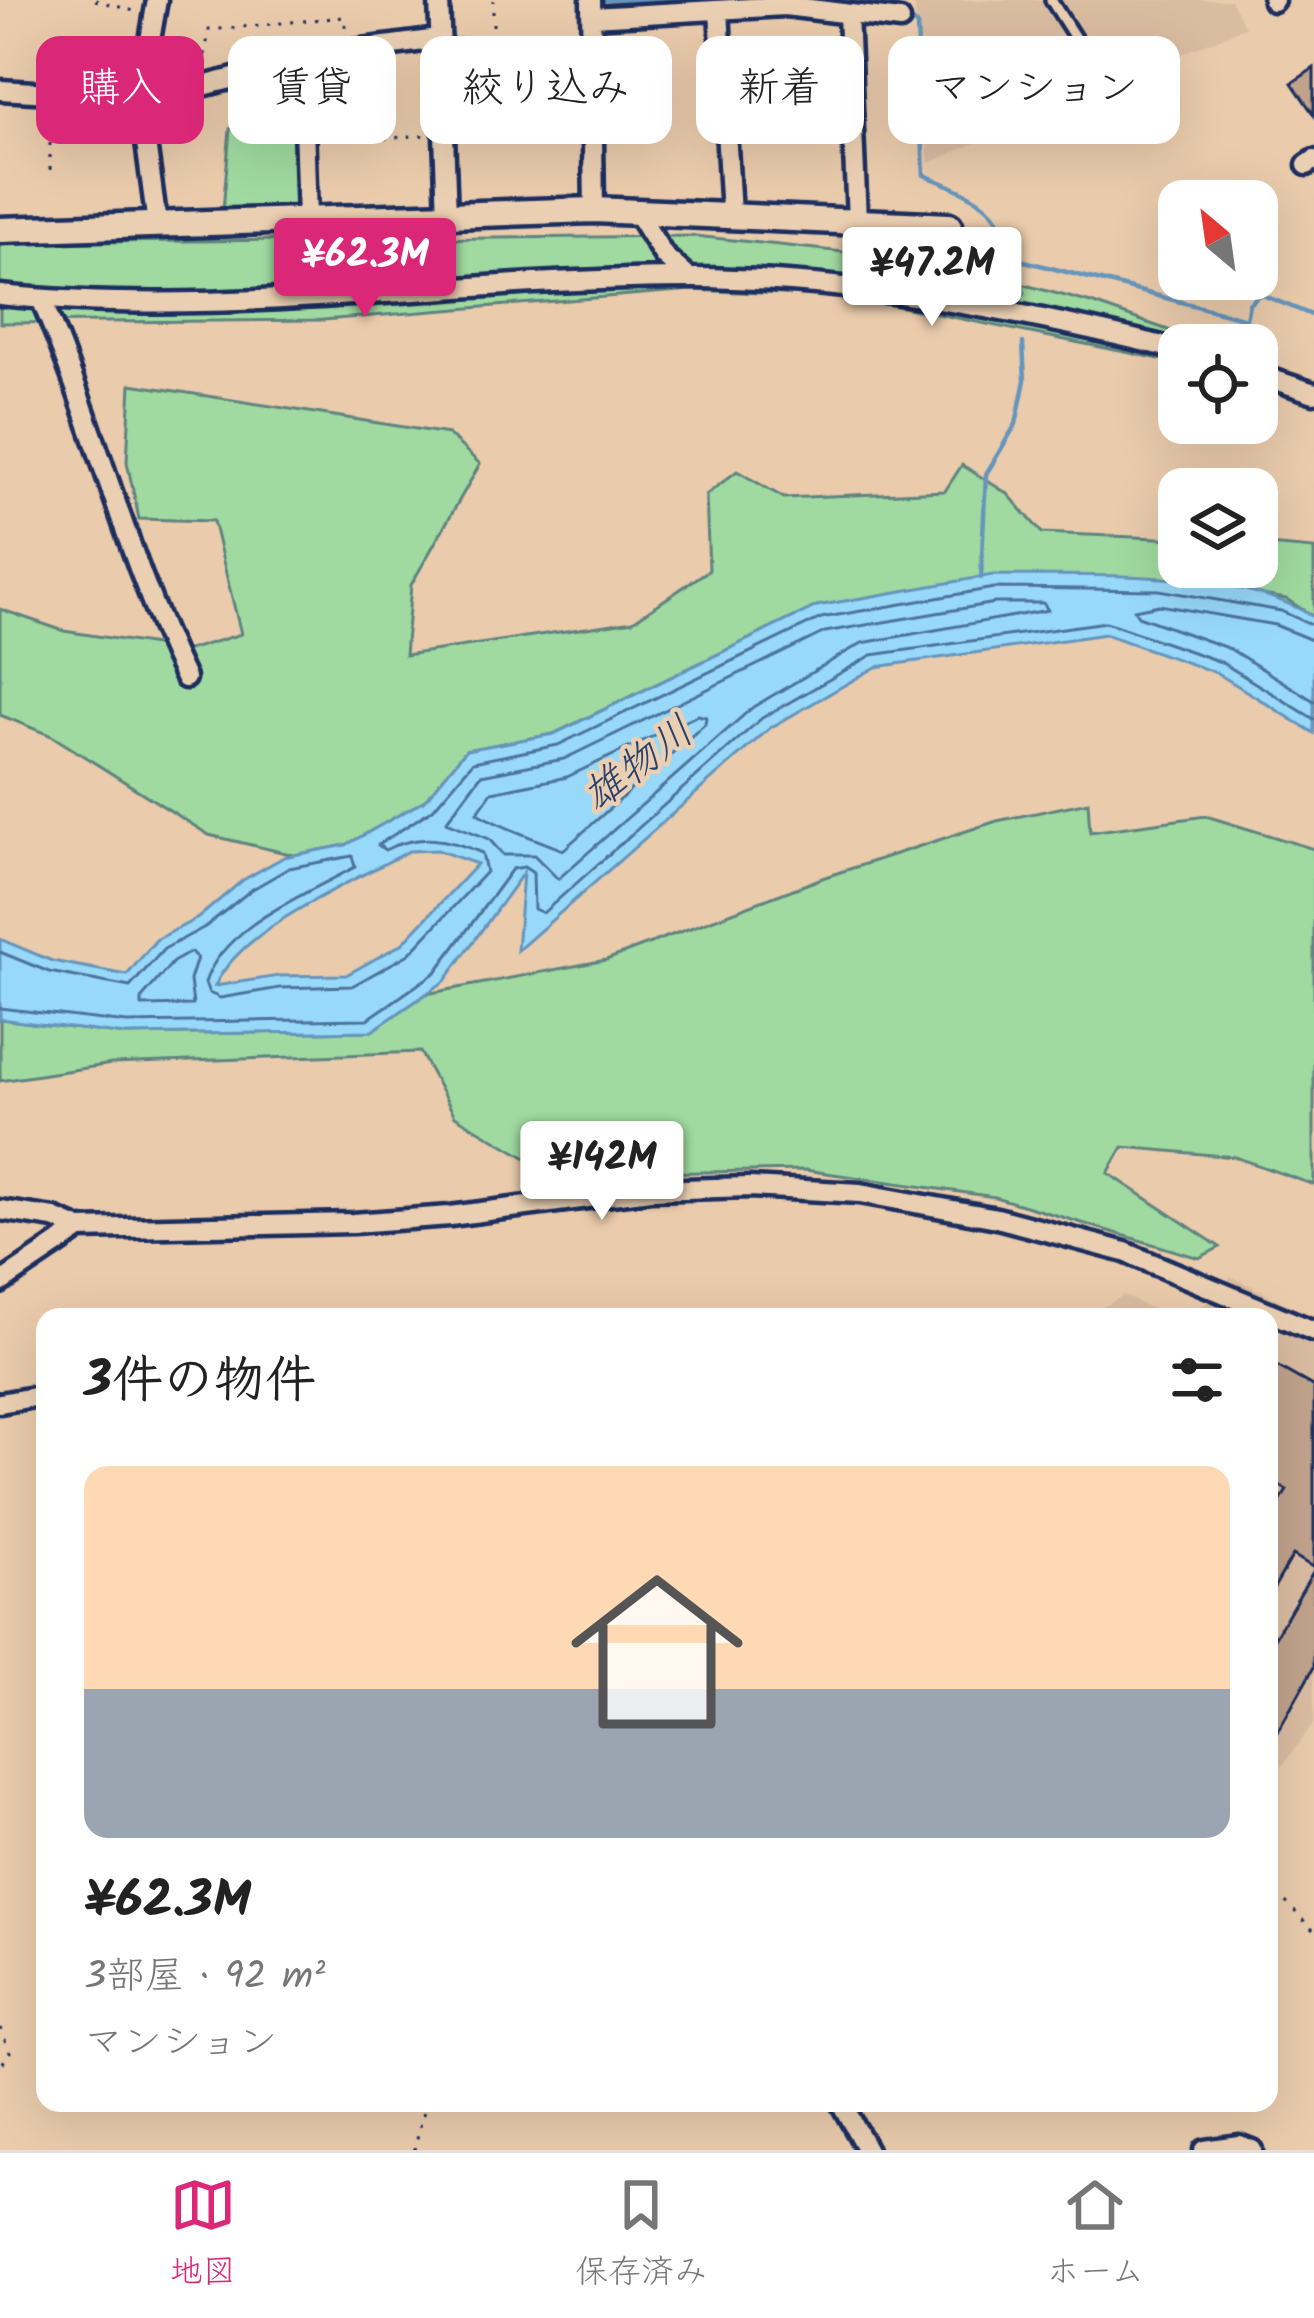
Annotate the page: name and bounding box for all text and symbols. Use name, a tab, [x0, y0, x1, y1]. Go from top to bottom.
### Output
chip: 購入	[36, 36, 204, 144]
chip: 賃貸	[228, 36, 396, 144]
chip: 絞り込み	[420, 36, 672, 144]
chip: 新着	[696, 36, 864, 144]
chip: マンション	[888, 36, 1180, 144]
north arrow	[1158, 180, 1278, 300]
map controls	[1158, 180, 1278, 588]
pin: ¥62.3M	[267, 218, 463, 320]
text: ¥62.3M	[301, 226, 429, 288]
pin: ¥47.2M	[834, 227, 1030, 329]
text: ¥47.2M	[869, 235, 995, 297]
button: locate	[1158, 324, 1278, 444]
button: layers	[1158, 468, 1278, 588]
water label: 雄物川	[569, 700, 709, 830]
pin: ¥142M	[518, 1121, 686, 1223]
text: ¥142M	[547, 1129, 657, 1191]
text: 3件の物件	[84, 1342, 316, 1423]
icon: filters	[1164, 1347, 1230, 1413]
icon: home	[549, 1544, 765, 1760]
text: ¥62.3M	[84, 1862, 251, 1943]
text: 3部屋 · 92 m²	[84, 1947, 325, 2009]
text: マンション	[84, 2013, 277, 2075]
tab: 地図	[170, 2172, 236, 2300]
tab: 保存済み	[575, 2172, 707, 2300]
tab: ホーム	[1047, 2172, 1144, 2300]

